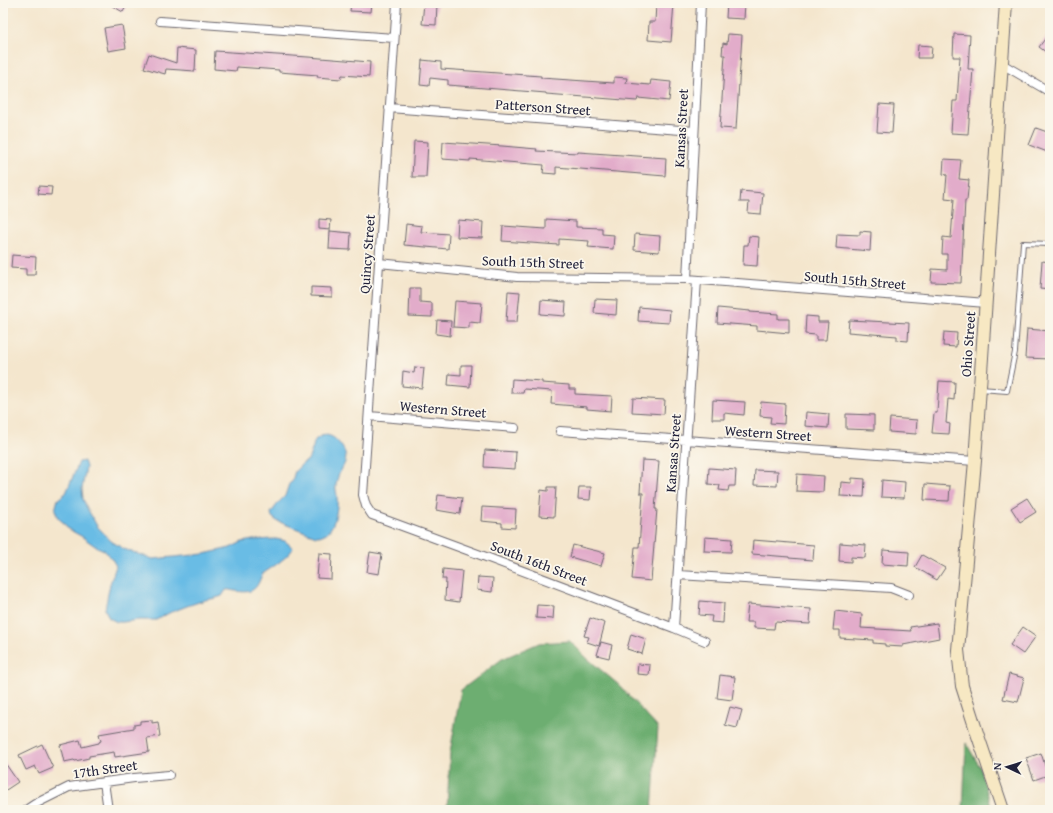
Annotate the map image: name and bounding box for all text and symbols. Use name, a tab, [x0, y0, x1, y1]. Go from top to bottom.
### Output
street label: Kansas Street	[669, 88, 693, 168]
street label: Patterson Street	[495, 94, 591, 120]
street label: Quincy Street	[354, 214, 380, 294]
street label: South 15th Street	[482, 250, 584, 274]
street label: South 15th Street	[803, 266, 907, 294]
street label: Ohio Street	[956, 310, 980, 378]
street label: Western Street	[399, 395, 487, 423]
street label: Kansas Street	[660, 413, 686, 493]
street label: Western Street	[724, 420, 812, 446]
street label: South 16th Street	[488, 535, 590, 591]
north arrow	[987, 747, 1027, 787]
street label: 17th Street	[72, 755, 139, 783]
text: N	[989, 761, 1005, 771]

